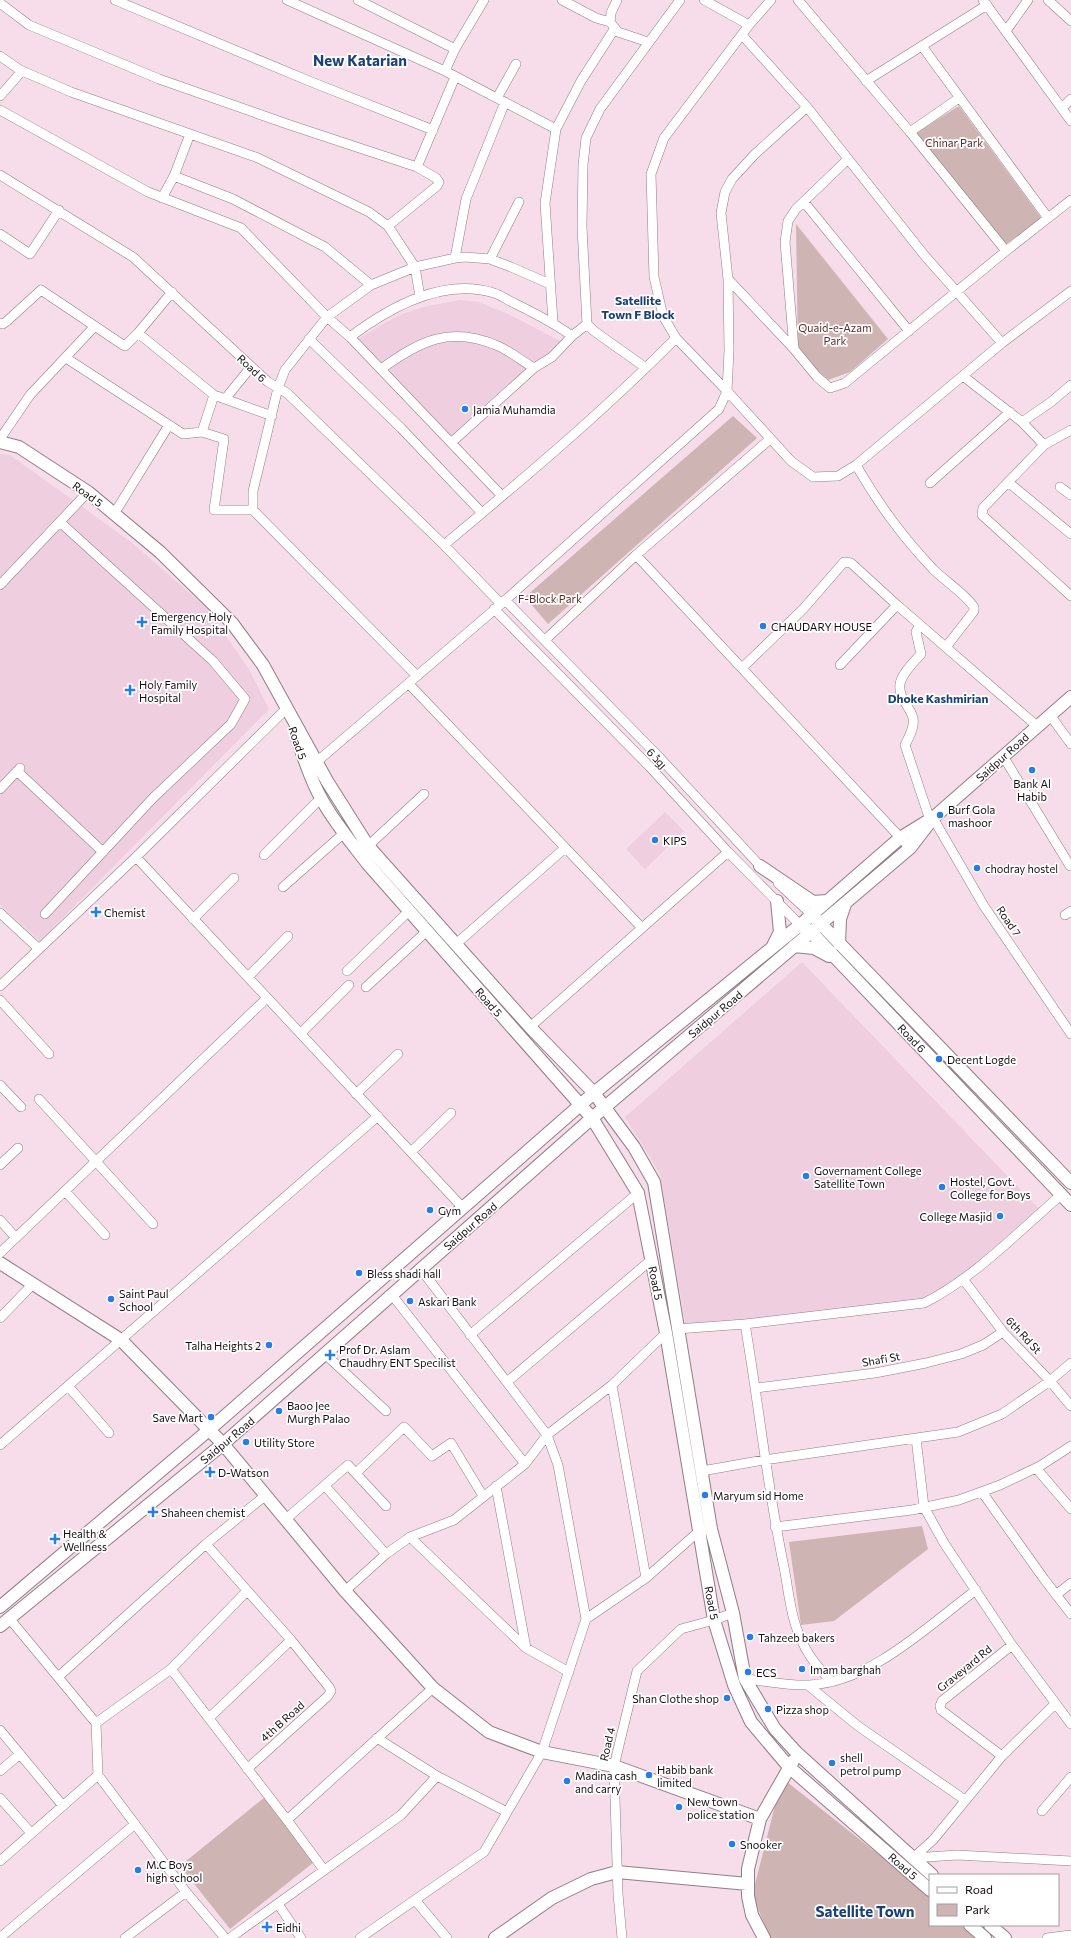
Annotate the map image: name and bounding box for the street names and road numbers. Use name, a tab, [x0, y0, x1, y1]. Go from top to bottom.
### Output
street label: Road 6	[235, 351, 269, 385]
street label: Road 5	[70, 479, 106, 509]
street label: Road 5	[286, 725, 310, 761]
street label: Saidpur Road	[973, 730, 1031, 784]
street label: روڈ 6	[644, 745, 670, 772]
street label: Road 7	[994, 903, 1024, 939]
street label: Road 5	[473, 985, 505, 1019]
street label: Saidpur Road	[685, 988, 745, 1040]
street label: Road 6	[895, 1021, 929, 1055]
street label: Saidpur Road	[441, 1199, 499, 1253]
street label: Road 5	[646, 1265, 666, 1301]
street label: 6th Rd St	[1004, 1314, 1045, 1357]
street label: Shafi St	[861, 1349, 902, 1369]
street label: Saidpur Road	[197, 1414, 257, 1466]
street label: Road 5	[703, 1585, 721, 1621]
street label: Graveyard Rd	[934, 1642, 994, 1694]
street label: 4th B Road	[257, 1698, 307, 1744]
street label: Road 4	[597, 1725, 617, 1762]
street label: Road 5	[886, 1850, 920, 1882]

